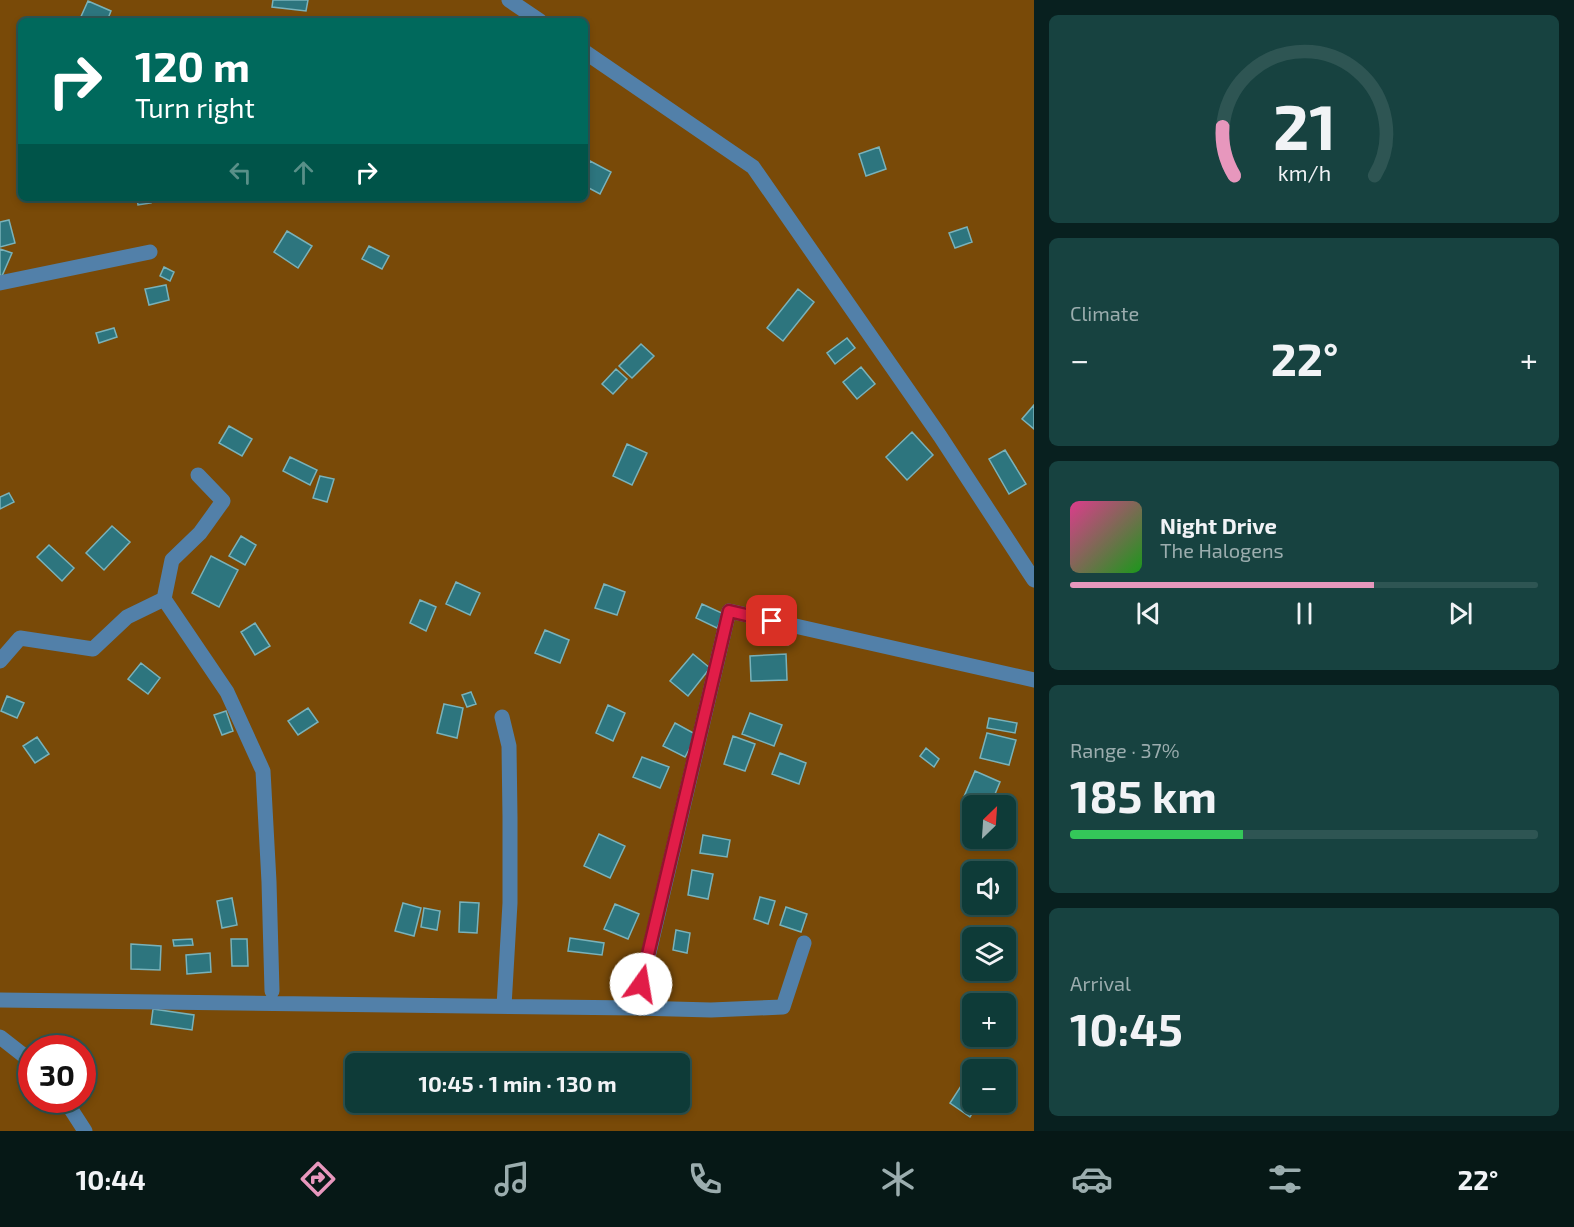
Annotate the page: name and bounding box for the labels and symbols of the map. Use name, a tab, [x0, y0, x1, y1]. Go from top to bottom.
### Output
pin	[746, 595, 797, 646]
north arrow	[962, 795, 1016, 849]
position arrow	[609, 952, 673, 1016]
speed limit sign: 30	[18, 1035, 96, 1113]

